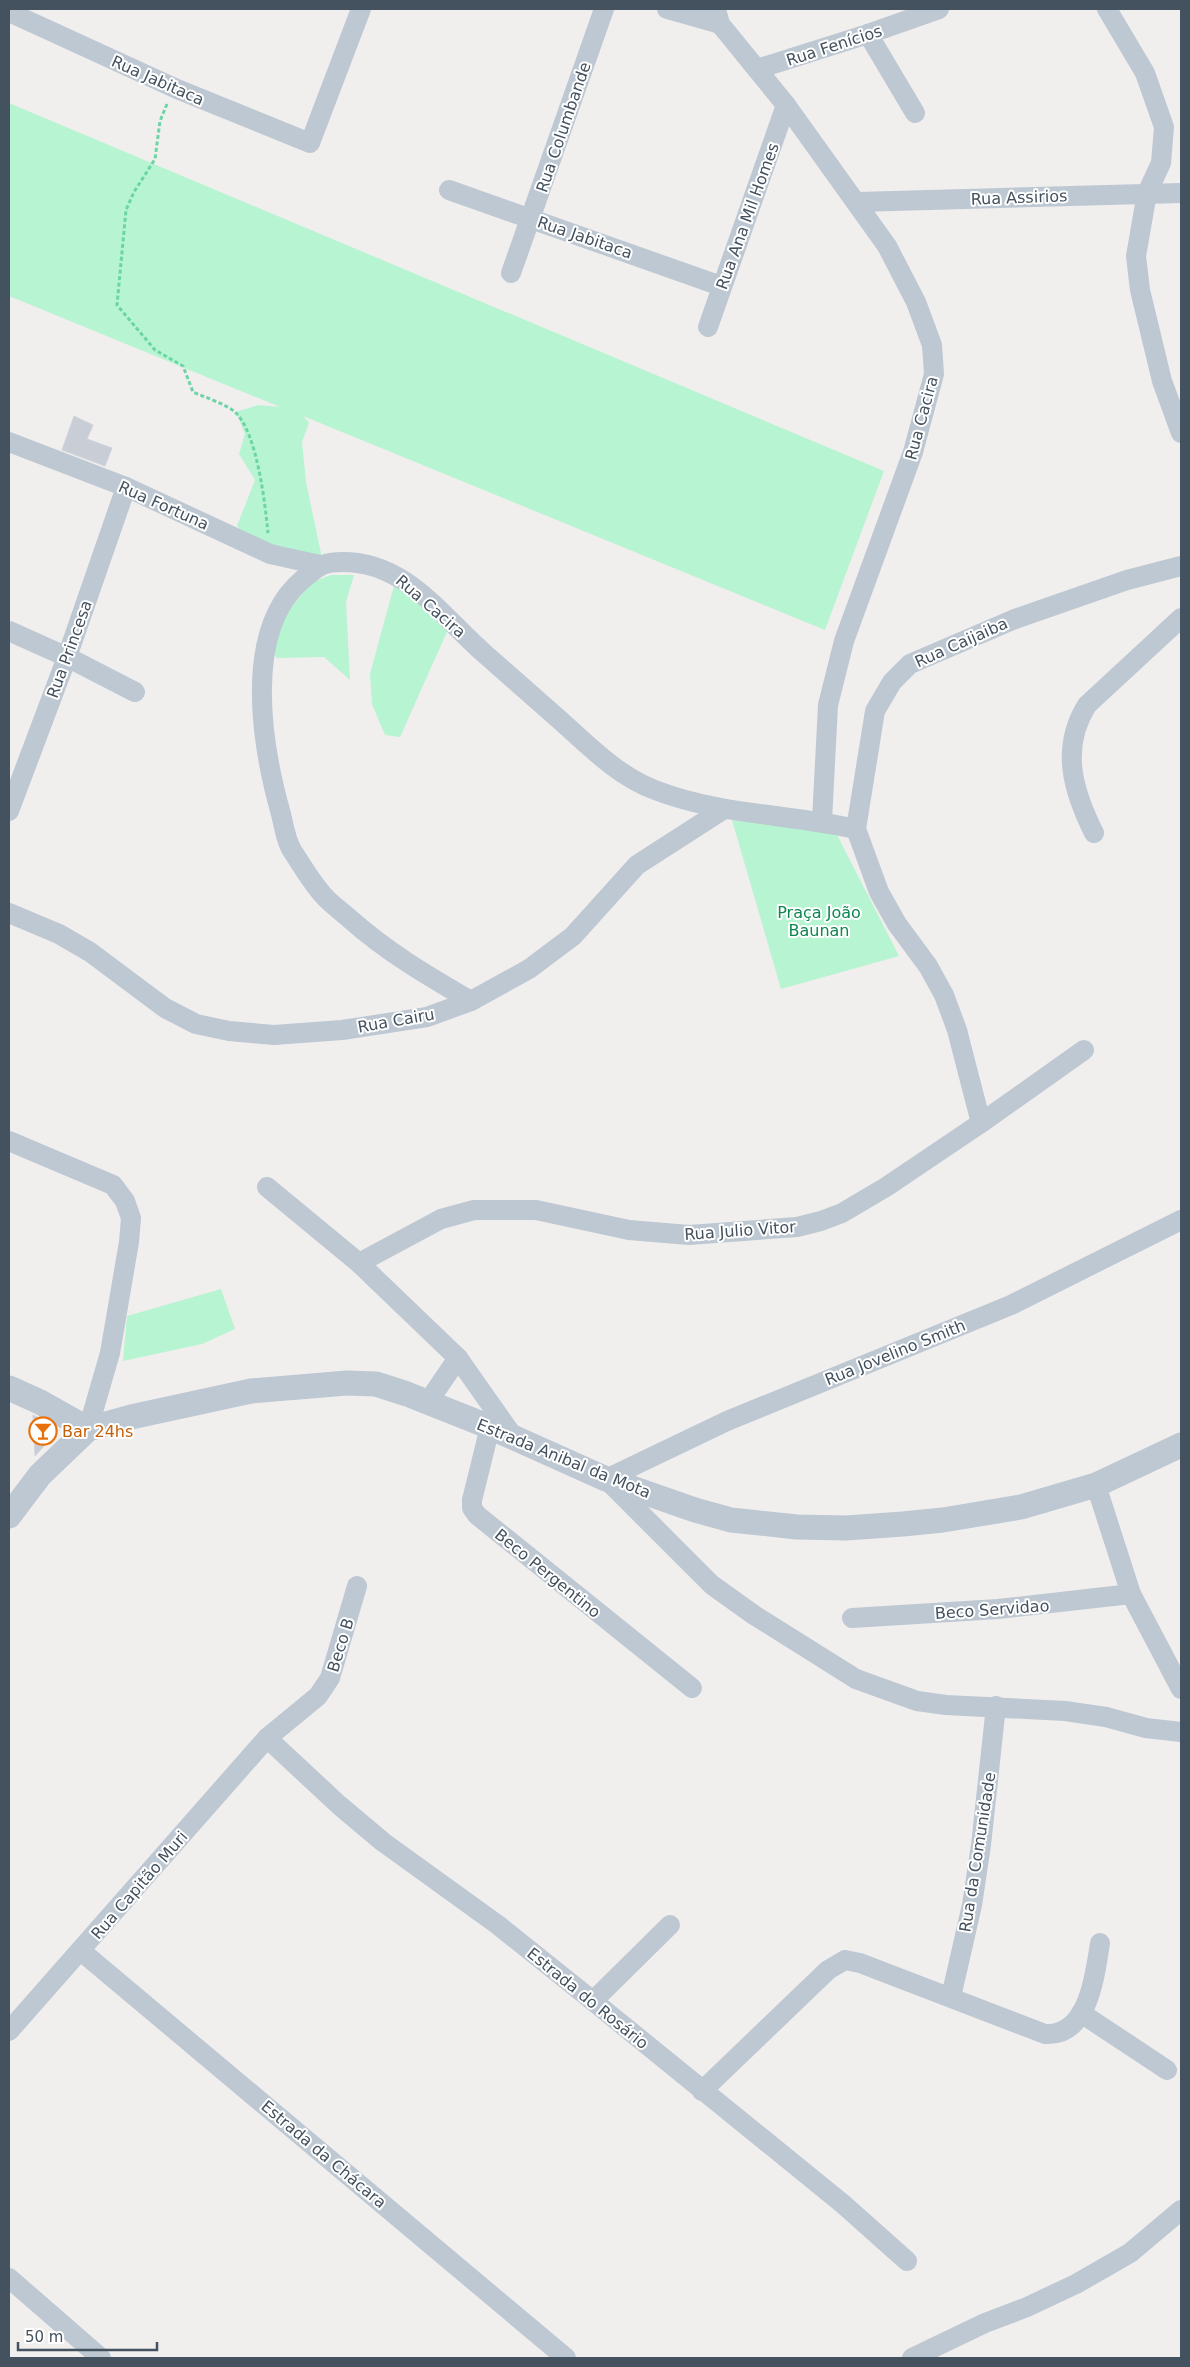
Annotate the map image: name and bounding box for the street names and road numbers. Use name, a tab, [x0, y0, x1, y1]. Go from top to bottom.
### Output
street label: Rua Fenícios	[784, 21, 884, 70]
street label: Rua Jabitaca	[109, 52, 207, 109]
street label: Rua Columbande	[532, 59, 595, 195]
street label: Rua Ana Mil Homes	[712, 140, 783, 292]
street label: Rua Assirios	[970, 186, 1068, 209]
street label: Rua Jabitaca	[535, 212, 635, 263]
street label: Rua Cacira	[901, 374, 942, 462]
street label: Rua Fortuna	[116, 477, 212, 534]
street label: Rua Cacira	[392, 571, 469, 642]
street label: Rua Princesa	[43, 598, 96, 701]
street label: Rua Caijaiba	[912, 614, 1011, 671]
street label: Rua Cairu	[356, 1004, 436, 1037]
street label: Rua Julio Vitor	[684, 1217, 797, 1244]
street label: Rua Jovelino Smith	[822, 1316, 968, 1389]
street label: Estrada Anibal da Mota	[474, 1415, 654, 1502]
street label: Beco Pergentino	[491, 1525, 604, 1622]
street label: Beco Servidao	[934, 1596, 1050, 1623]
street label: Beco B	[323, 1616, 358, 1674]
street label: Rua da Comunidade	[955, 1771, 1000, 1933]
street label: Rua Capitão Muri	[87, 1827, 191, 1943]
street label: Estrada do Rosário	[523, 1944, 652, 2053]
street label: Estrada da Chácara	[257, 2097, 390, 2212]

